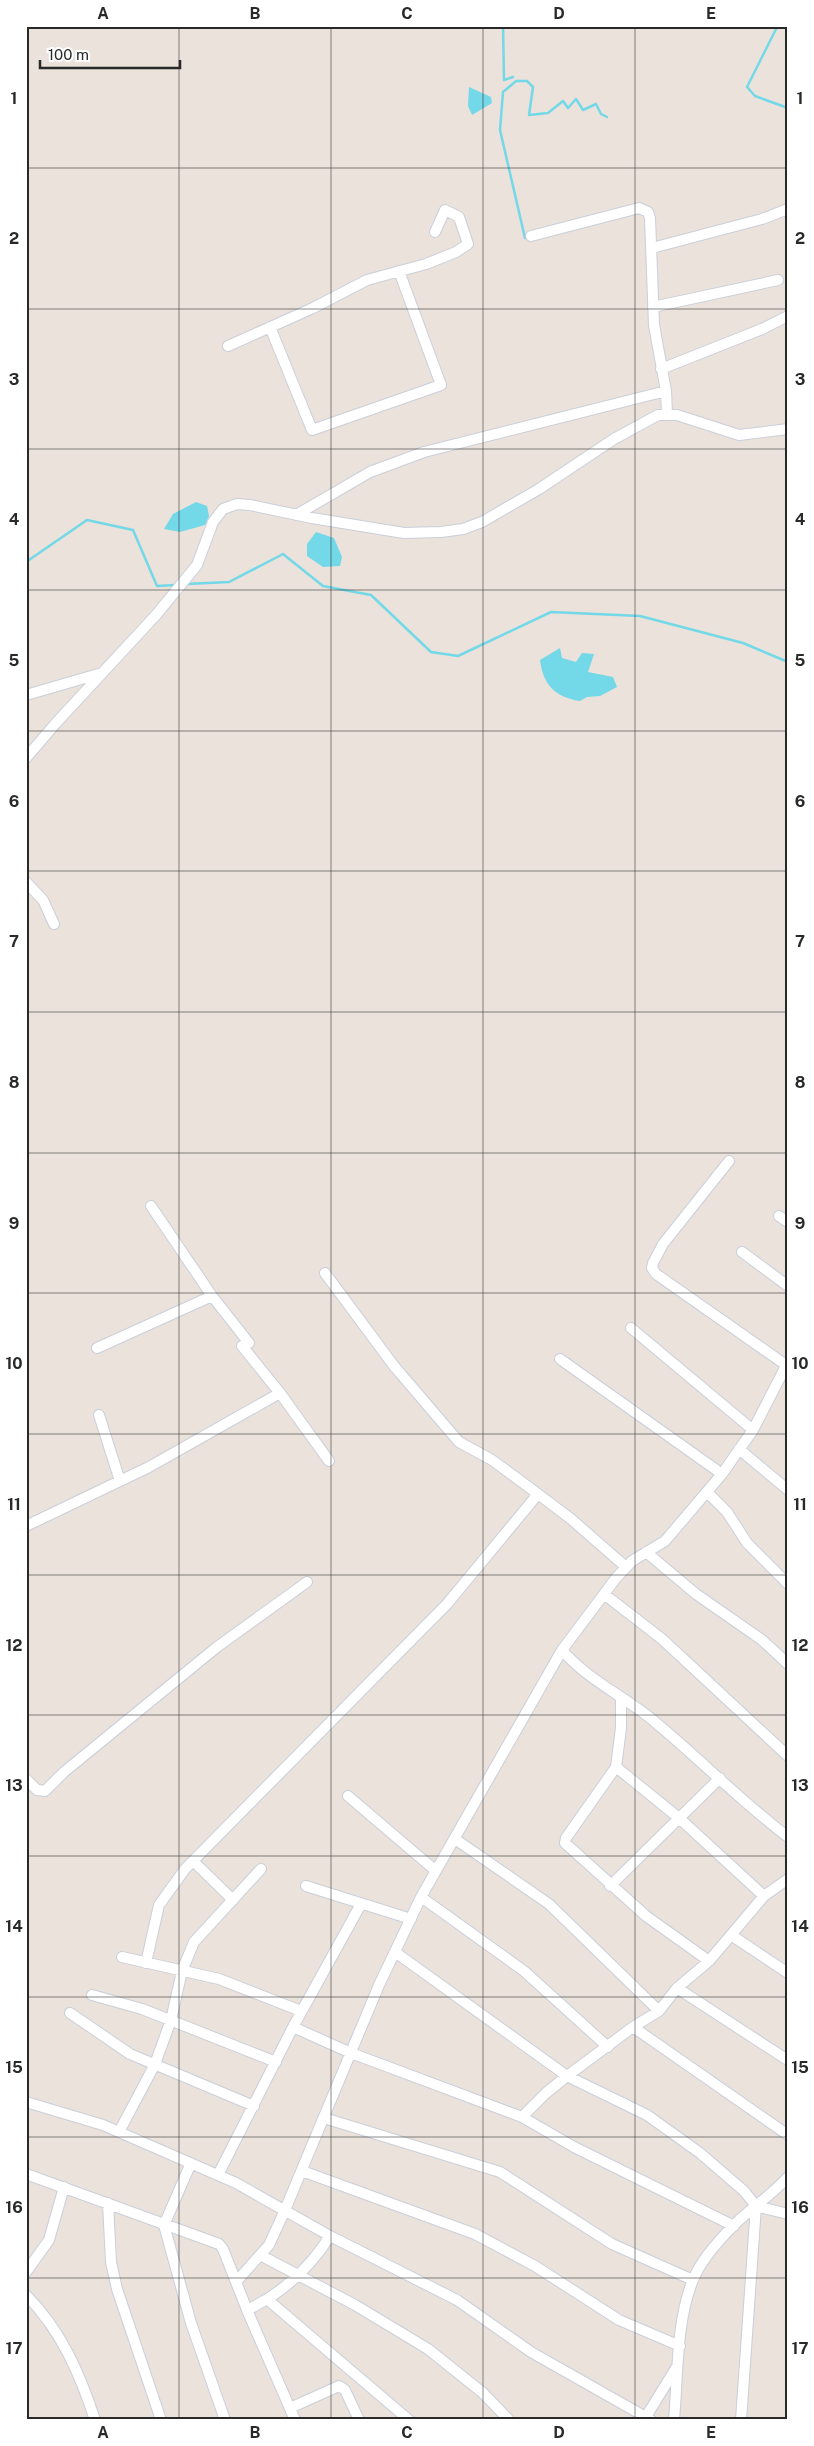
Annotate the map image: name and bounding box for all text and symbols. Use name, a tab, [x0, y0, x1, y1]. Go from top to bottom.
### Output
text: A	[97, 4, 109, 23]
text: B	[250, 4, 261, 23]
text: C	[401, 4, 413, 23]
text: D	[553, 4, 565, 23]
text: E	[706, 4, 716, 23]
scale bar	[40, 38, 180, 70]
text: 100 m	[48, 46, 89, 63]
text: 1	[11, 89, 17, 108]
text: 1	[797, 89, 803, 108]
text: 2	[9, 229, 19, 248]
text: 2	[795, 229, 805, 248]
text: 3	[9, 370, 19, 389]
text: 3	[795, 370, 805, 389]
text: 4	[9, 510, 20, 529]
text: 4	[795, 510, 806, 529]
text: 5	[9, 651, 20, 670]
text: 5	[795, 651, 806, 670]
text: 6	[9, 792, 19, 811]
text: 6	[795, 792, 805, 811]
text: 7	[9, 932, 19, 951]
text: 7	[795, 932, 805, 951]
text: 8	[9, 1073, 20, 1092]
text: 8	[795, 1073, 806, 1092]
text: 9	[9, 1214, 19, 1233]
text: 9	[795, 1214, 805, 1233]
text: 10	[5, 1354, 23, 1373]
text: 10	[791, 1354, 809, 1373]
text: 11	[7, 1495, 21, 1514]
text: 11	[793, 1495, 807, 1514]
text: 12	[5, 1636, 23, 1655]
text: 12	[791, 1636, 809, 1655]
text: 13	[5, 1776, 23, 1795]
text: 13	[791, 1776, 809, 1795]
text: 14	[5, 1917, 23, 1936]
text: 14	[791, 1917, 809, 1936]
text: 15	[5, 2058, 23, 2077]
text: 15	[791, 2058, 809, 2077]
text: 16	[5, 2198, 23, 2217]
text: 16	[791, 2198, 809, 2217]
text: 17	[6, 2339, 22, 2358]
text: 17	[792, 2339, 808, 2358]
text: A	[97, 2423, 109, 2442]
text: B	[250, 2423, 261, 2442]
text: C	[401, 2423, 413, 2442]
text: D	[553, 2423, 565, 2442]
text: E	[706, 2423, 716, 2442]

